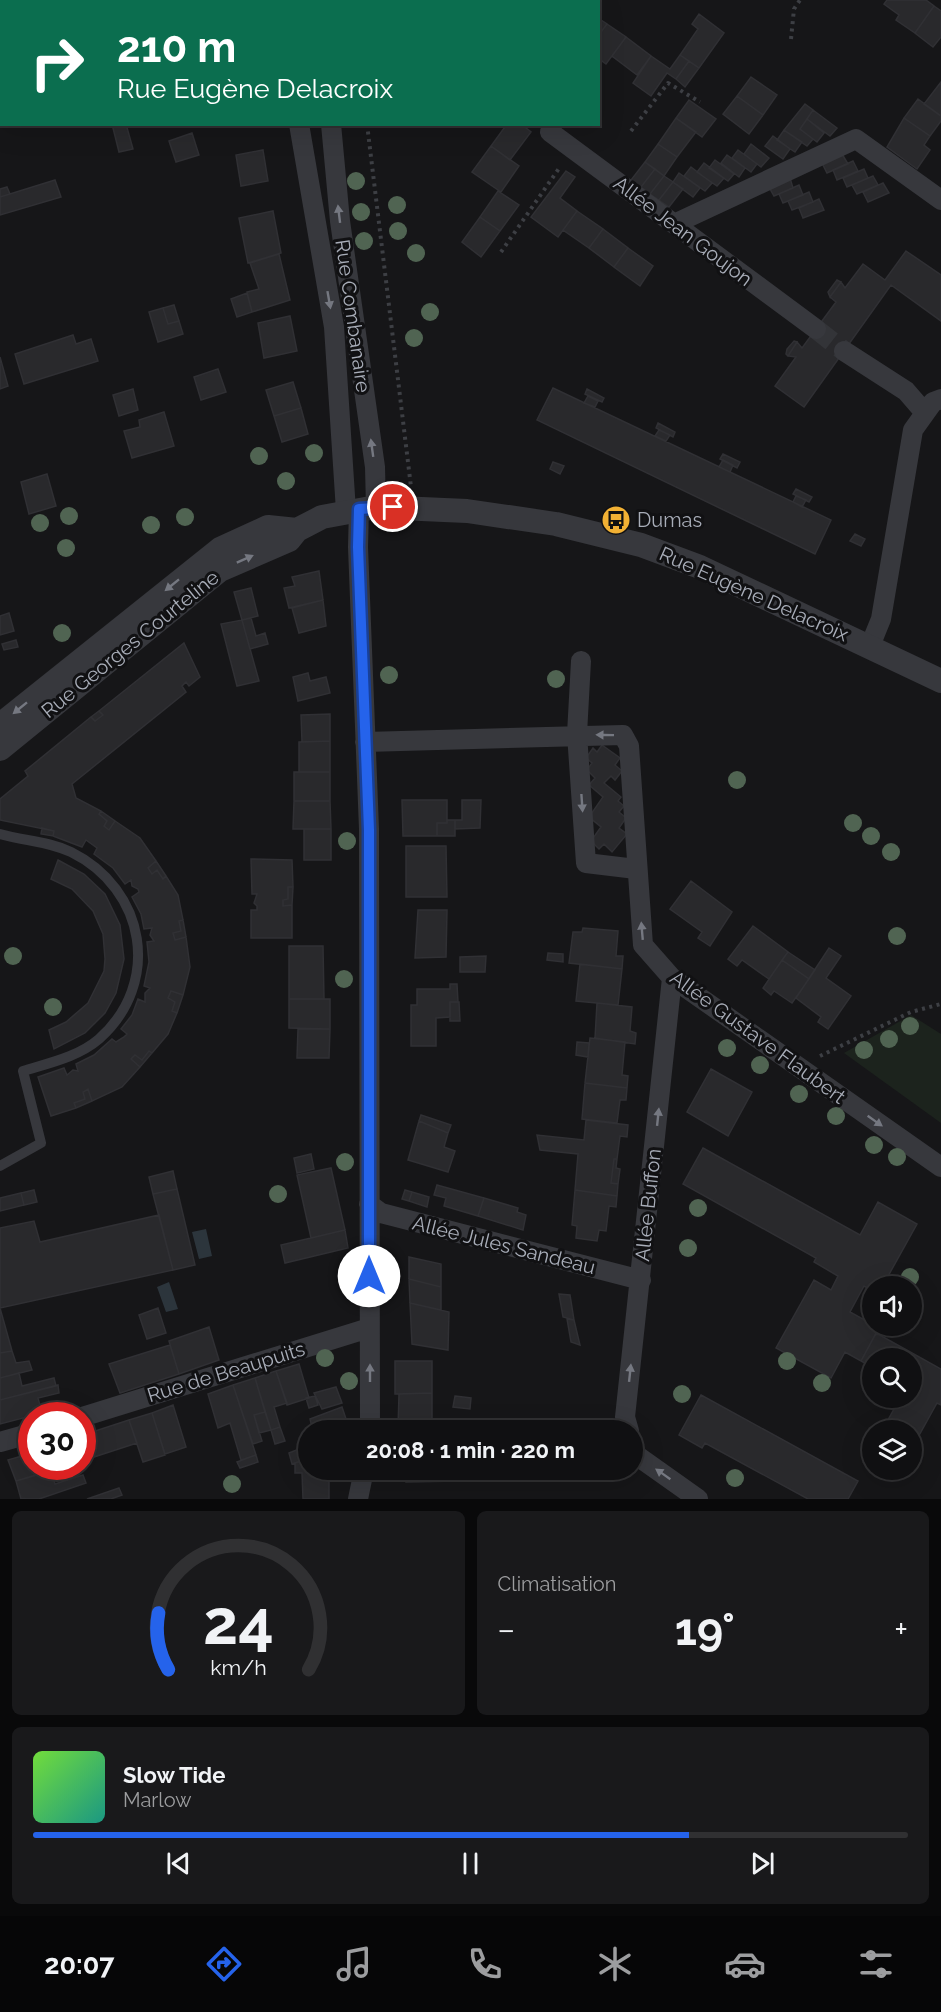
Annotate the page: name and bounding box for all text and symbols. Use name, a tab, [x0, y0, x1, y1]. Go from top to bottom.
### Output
text: 210 m	[117, 23, 236, 72]
icon: right	[18, 24, 96, 102]
text: Rue Eugène Delacroix	[117, 73, 393, 104]
street label: Allée Jean Goujon	[609, 171, 757, 291]
one-way arrow	[334, 204, 344, 223]
street label: Rue Combanaire	[330, 238, 376, 394]
one-way arrow	[325, 290, 334, 309]
one-way arrow	[368, 439, 377, 458]
pin	[367, 481, 418, 532]
icon: arrive	[376, 490, 409, 523]
bus stop icon: Dumas	[600, 504, 632, 536]
place label: Dumas	[637, 508, 702, 532]
street label: Rue Eugène Delacroix	[656, 541, 852, 647]
one-way arrow	[236, 555, 253, 564]
street label: Rue Georges Courteline	[37, 565, 224, 723]
one-way arrow	[164, 579, 179, 591]
one-way arrow	[12, 702, 28, 715]
one-way arrow	[595, 730, 614, 740]
one-way arrow	[577, 794, 587, 813]
one-way arrow	[637, 921, 646, 940]
street label: Allée Gustave Flaubert	[666, 965, 851, 1109]
one-way arrow	[653, 1107, 663, 1126]
one-way arrow	[866, 1115, 882, 1127]
street label: Allée Buffon	[630, 1148, 666, 1262]
street label: Allée Jules Sandeau	[410, 1211, 598, 1279]
position arrow	[337, 1244, 401, 1308]
map controls	[862, 1276, 922, 1480]
button: sound	[862, 1276, 922, 1336]
street label: Rue de Beaupuits	[144, 1337, 308, 1407]
button: search	[862, 1348, 922, 1408]
one-way arrow	[365, 1363, 375, 1382]
one-way arrow	[625, 1364, 635, 1383]
speed limit sign: 30	[18, 1402, 96, 1480]
button: layers	[862, 1420, 922, 1480]
text: 20:08 · 1 min · 220 m	[366, 1437, 575, 1463]
one-way arrow	[655, 1468, 671, 1480]
text: Climatisation	[498, 1572, 616, 1596]
text: 24	[203, 1585, 274, 1659]
text: 19°	[675, 1603, 735, 1656]
text: −	[498, 1610, 515, 1649]
text: +	[894, 1610, 908, 1649]
text: km/h	[210, 1655, 267, 1680]
text: Slow Tide	[123, 1762, 225, 1788]
text: Marlow	[123, 1788, 192, 1812]
icon: previous	[162, 1847, 195, 1880]
icon: pause	[454, 1847, 487, 1880]
icon: next	[746, 1847, 779, 1880]
icon: directions	[203, 1943, 245, 1985]
icon: music	[333, 1943, 375, 1985]
icon: phone	[464, 1943, 506, 1985]
icon: climate	[594, 1943, 636, 1985]
icon: car	[724, 1943, 766, 1985]
icon: filters	[855, 1943, 897, 1985]
text: 20:07	[44, 1949, 114, 1980]

